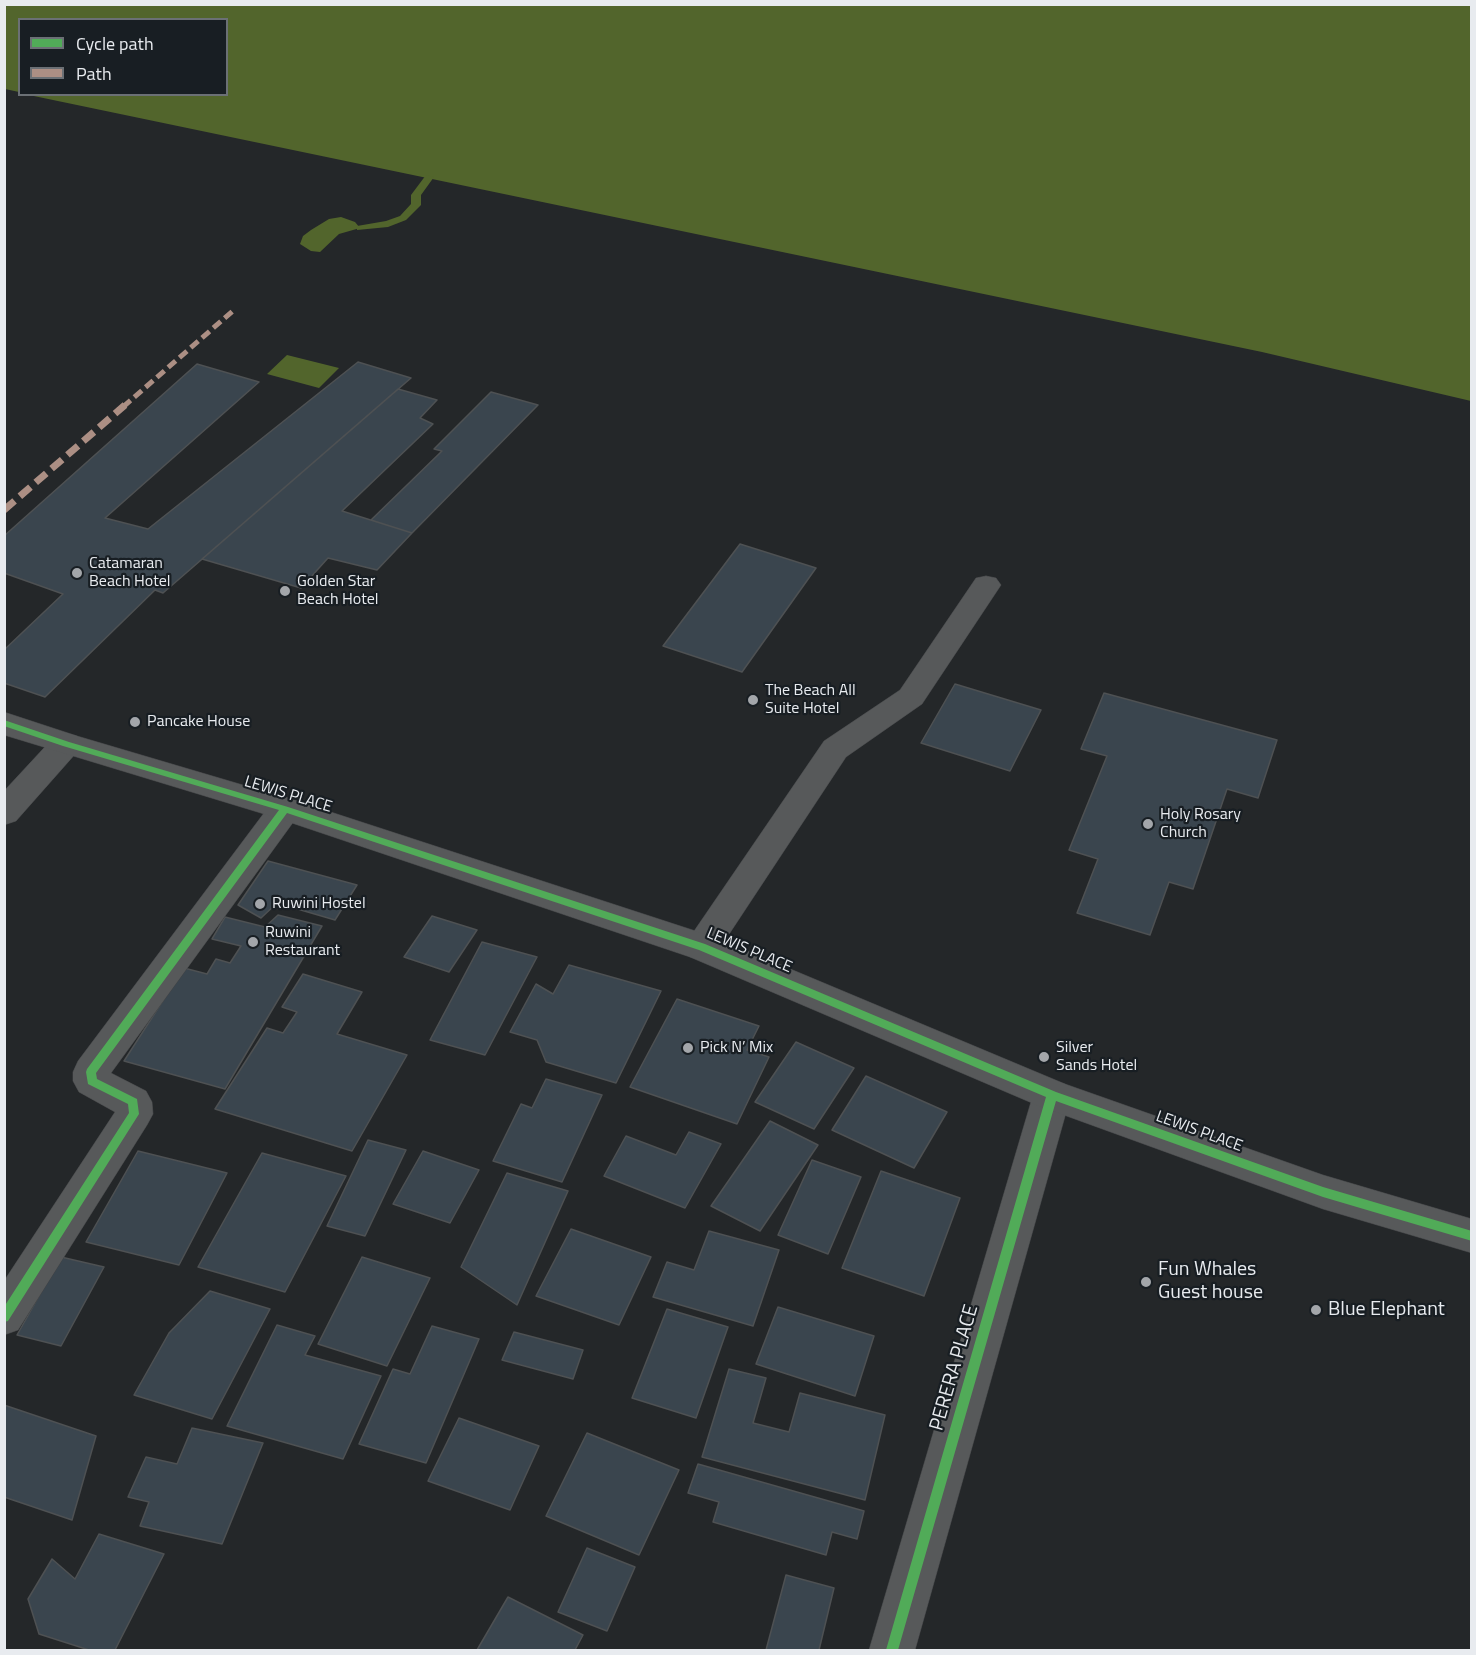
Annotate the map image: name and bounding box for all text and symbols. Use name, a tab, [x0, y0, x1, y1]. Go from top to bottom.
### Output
legend	[18, 18, 228, 96]
text: Cycle path	[76, 30, 154, 57]
text: Path	[76, 60, 112, 87]
place label: Catamaran Beach Hotel	[89, 554, 171, 592]
marker: Catamaran Beach Hotel	[70, 566, 84, 580]
place label: Golden Star Beach Hotel	[297, 572, 379, 610]
marker: Golden Star Beach Hotel	[278, 584, 292, 598]
place label: The Beach All Suite Hotel	[765, 681, 856, 719]
marker: The Beach All Suite Hotel	[746, 693, 760, 707]
place label: Pancake House	[147, 712, 250, 732]
marker: Pancake House	[128, 715, 142, 729]
street label: LEWIS PLACE	[242, 773, 334, 817]
place label: Holy Rosary Church	[1160, 805, 1241, 843]
marker: Holy Rosary Church	[1141, 817, 1155, 831]
place label: Ruwini Hostel	[272, 894, 366, 914]
marker: Ruwini Hostel	[253, 897, 267, 911]
place label: Ruwini Restaurant	[265, 923, 340, 961]
street label: LEWIS PLACE	[703, 924, 795, 978]
marker: Ruwini Restaurant	[246, 935, 260, 949]
place label: Pick N’ Mix	[700, 1038, 773, 1058]
place label: Silver Sands Hotel	[1056, 1038, 1137, 1076]
marker: Pick N’ Mix	[681, 1041, 695, 1055]
marker: Silver Sands Hotel	[1037, 1050, 1051, 1064]
street label: LEWIS PLACE	[1153, 1107, 1245, 1157]
place label: Fun Whales Guest house	[1158, 1258, 1263, 1305]
marker: Fun Whales Guest house	[1139, 1275, 1153, 1289]
place label: Blue Elephant	[1328, 1298, 1445, 1322]
street label: PERERA PLACE	[926, 1302, 984, 1434]
marker: Blue Elephant	[1309, 1303, 1323, 1317]

